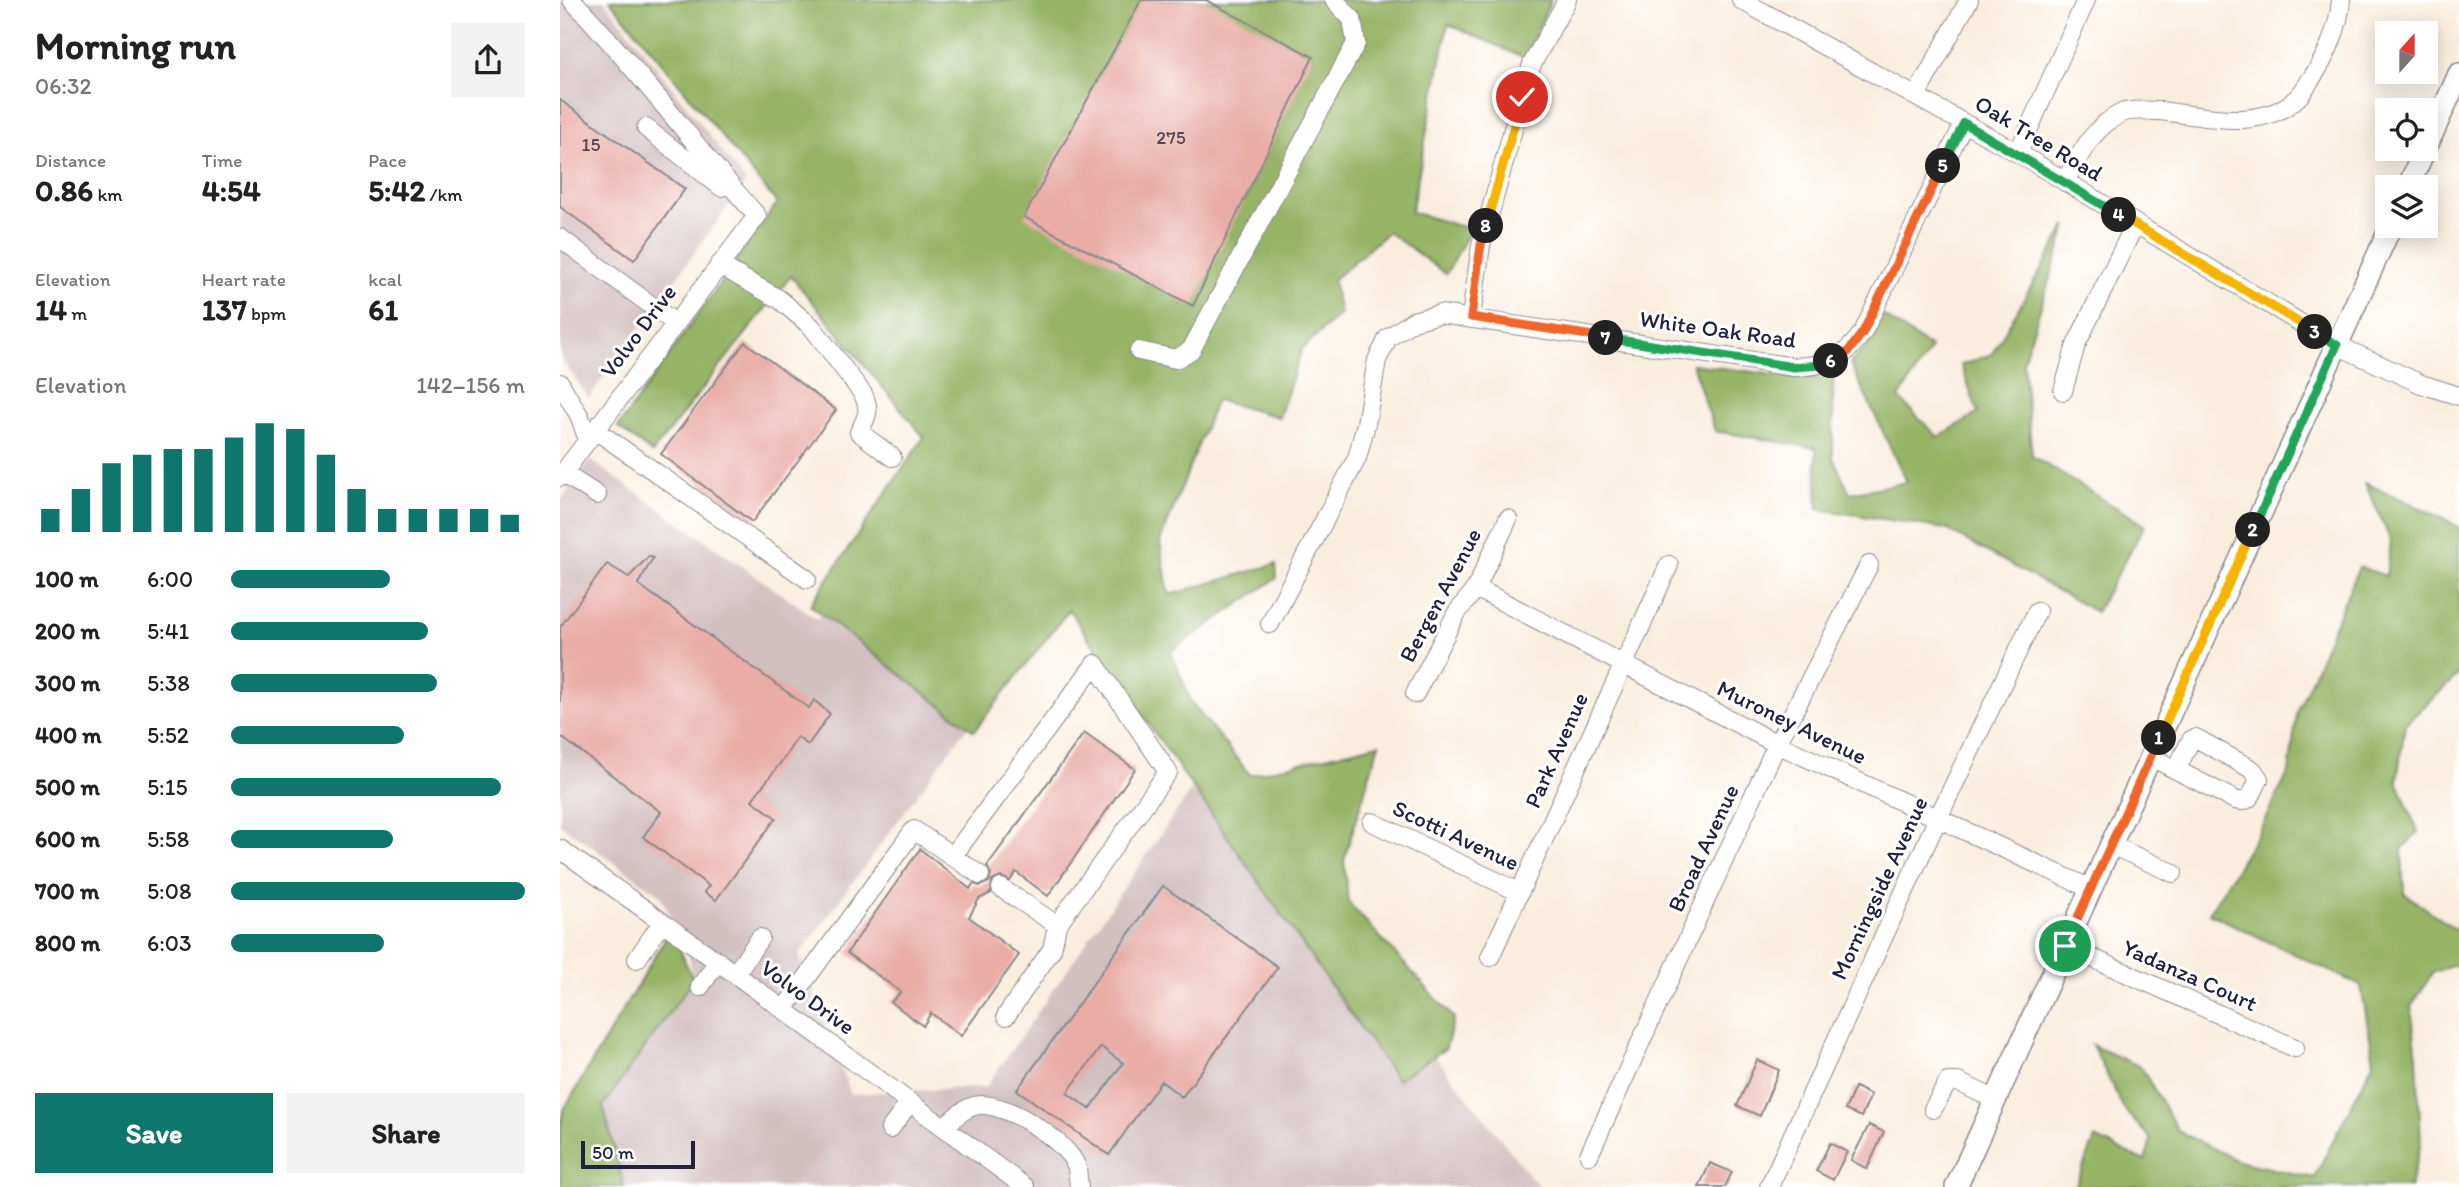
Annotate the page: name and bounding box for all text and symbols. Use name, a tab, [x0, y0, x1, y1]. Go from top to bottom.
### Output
north arrow	[2375, 21, 2438, 84]
map controls	[2375, 21, 2438, 238]
text: Morning run	[35, 23, 236, 69]
button: share	[451, 23, 525, 97]
pin	[1492, 67, 1552, 127]
text: 06:32	[35, 72, 92, 100]
icon: check	[1503, 78, 1541, 116]
street label: Oak Tree Road	[1970, 89, 2108, 187]
button: locate	[2375, 98, 2438, 161]
house number: 275	[1156, 126, 1186, 149]
house number: 15	[582, 133, 600, 156]
pin: 5	[1926, 148, 1960, 184]
text: Distance	[35, 149, 106, 172]
text: Time	[202, 149, 242, 172]
text: Pace	[368, 149, 406, 172]
text: 5	[1938, 154, 1947, 177]
text: 0.86	[35, 172, 93, 209]
text: 4:54	[202, 172, 261, 209]
text: 5:42	[368, 172, 425, 209]
button: layers	[2375, 175, 2438, 238]
text: km	[93, 183, 123, 206]
text: /km	[425, 183, 463, 206]
pin: 4	[2102, 198, 2136, 232]
text: 4	[2113, 203, 2124, 226]
pin: 8	[1468, 208, 1504, 244]
text: 8	[1480, 214, 1491, 237]
text: Elevation	[35, 268, 111, 291]
text: Heart rate	[202, 268, 286, 291]
text: kcal	[368, 268, 402, 291]
street label: Volvo Drive	[594, 279, 682, 383]
text: 14	[35, 291, 67, 328]
text: 137	[202, 291, 247, 328]
text: 61	[368, 291, 398, 328]
text: m	[67, 302, 87, 325]
text: bpm	[247, 302, 286, 325]
street label: White Oak Road	[1638, 304, 1798, 354]
pin: 3	[2298, 314, 2332, 350]
pin: 7	[1588, 320, 1624, 356]
text: 3	[2309, 320, 2320, 343]
text: 7	[1601, 326, 1610, 349]
pin: 6	[1814, 344, 1848, 378]
text: 6	[1825, 349, 1836, 372]
text: Elevation	[35, 371, 126, 399]
text: 142–156 m	[416, 371, 525, 399]
pin: 2	[2236, 512, 2270, 548]
text: 2	[2248, 518, 2258, 541]
street label: Bergen Avenue	[1393, 523, 1487, 667]
text: 100 m	[35, 565, 99, 593]
text: 6:00	[147, 565, 193, 593]
text: 200 m	[35, 617, 100, 645]
text: 5:41	[147, 617, 189, 645]
text: 300 m	[35, 669, 100, 697]
text: 5:38	[147, 669, 190, 697]
street label: Muroney Avenue	[1713, 674, 1871, 770]
street label: Park Avenue	[1518, 688, 1594, 812]
pin: 1	[2142, 720, 2176, 756]
text: 400 m	[35, 721, 102, 749]
text: 5:52	[147, 721, 189, 749]
text: 1	[2154, 726, 2163, 749]
text: 500 m	[35, 773, 100, 801]
text: 5:15	[147, 773, 187, 801]
street label: Broad Avenue	[1661, 780, 1745, 916]
street label: Morningside Avenue	[1824, 792, 1934, 984]
street label: Scotti Avenue	[1388, 794, 1524, 876]
text: 600 m	[35, 825, 100, 853]
text: 5:58	[147, 825, 189, 853]
text: 700 m	[35, 877, 99, 905]
text: 5:08	[147, 877, 191, 905]
pin	[2035, 916, 2095, 976]
icon: arrive	[2046, 927, 2084, 965]
text: 800 m	[35, 929, 100, 957]
text: 6:03	[147, 929, 192, 957]
street label: Yadanza Court	[2118, 933, 2262, 1017]
street label: Volvo Drive	[755, 953, 861, 1041]
button: Save	[35, 1093, 273, 1173]
button: Share	[287, 1093, 525, 1173]
scale bar	[581, 1138, 695, 1170]
text: 50 m	[592, 1141, 634, 1164]

